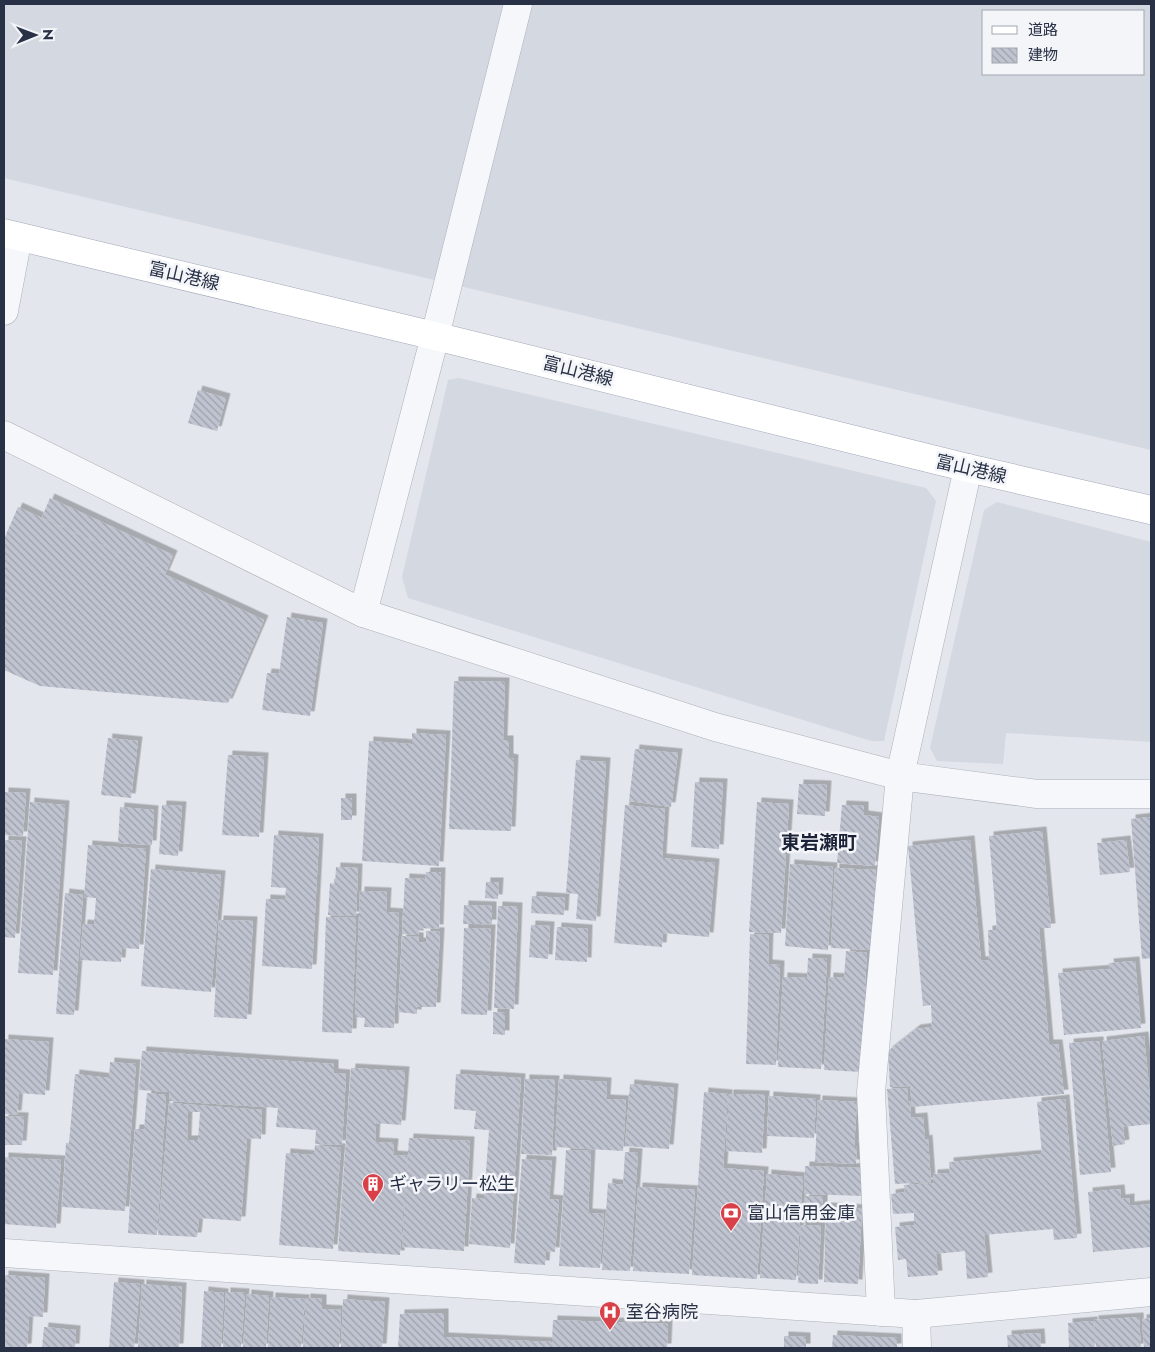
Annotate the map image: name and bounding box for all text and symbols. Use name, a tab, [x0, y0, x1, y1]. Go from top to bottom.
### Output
north arrow	[10, 10, 60, 60]
legend	[982, 10, 1145, 75]
text: 道路	[1028, 19, 1058, 41]
text: N	[38, 29, 58, 41]
text: 建物	[1028, 44, 1058, 66]
street label: 富山港線	[146, 255, 222, 297]
street label: 富山港線	[540, 350, 616, 392]
street label: 富山港線	[933, 448, 1009, 490]
district label: 東岩瀬町	[781, 829, 857, 856]
place label: ギャラリー松生	[389, 1171, 515, 1197]
building icon: ギャラリー松生	[361, 1172, 385, 1203]
place label: 富山信用金庫	[747, 1200, 855, 1226]
bank icon: 富山信用金庫	[719, 1201, 743, 1232]
place label: 室谷病院	[626, 1299, 698, 1325]
hospital icon: 室谷病院	[598, 1300, 622, 1331]

